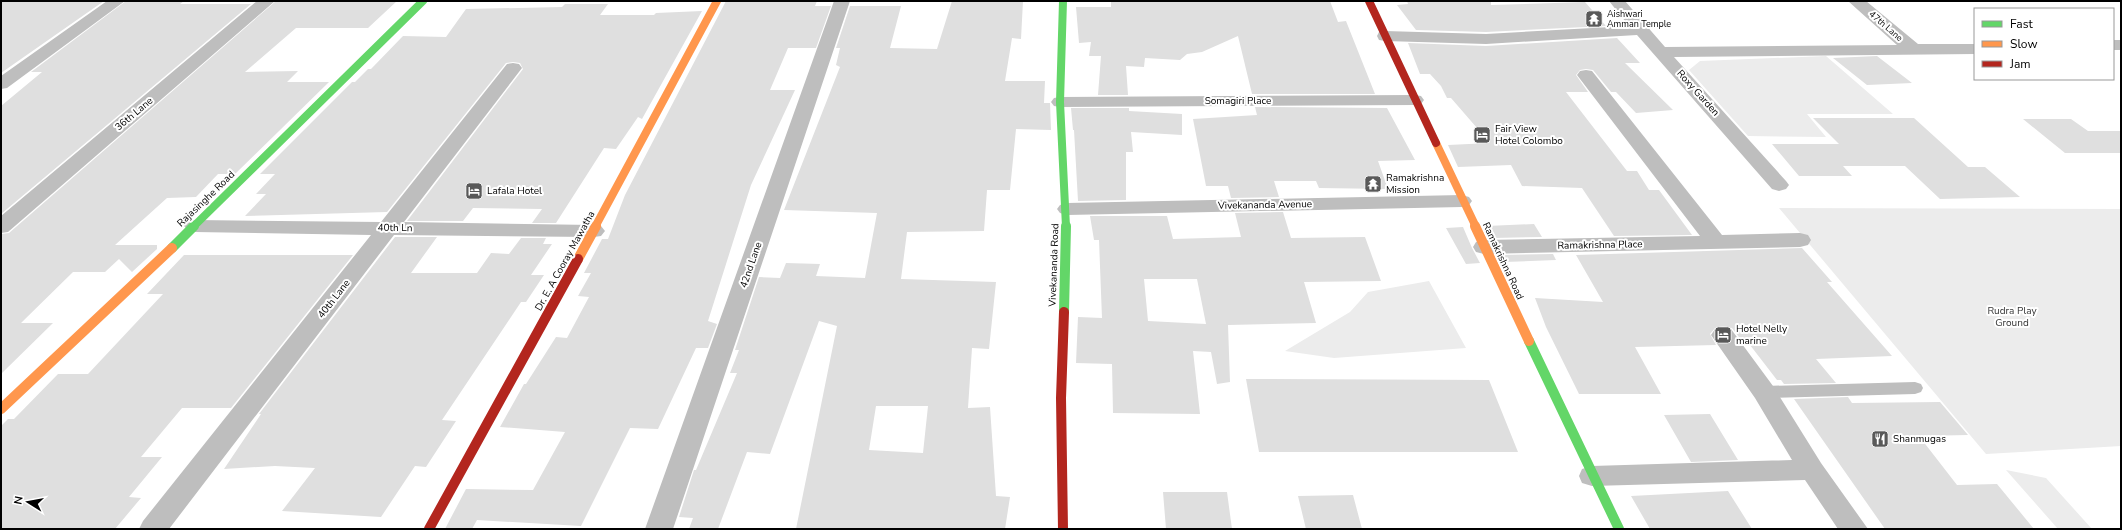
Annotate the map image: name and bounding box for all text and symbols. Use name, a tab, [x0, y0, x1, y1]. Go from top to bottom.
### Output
place label: Aishwari Amman Temple	[1607, 8, 1671, 30]
street label: 47th Lane	[1867, 8, 1906, 44]
legend	[1974, 8, 2114, 80]
temple icon: Aishwari Amman Temple	[1584, 9, 1604, 29]
text: Fast	[2010, 16, 2033, 32]
text: Slow	[2010, 36, 2038, 52]
text: Jam	[2009, 56, 2031, 72]
street label: Roxy Garden	[1673, 67, 1723, 119]
street label: 36th Lane	[112, 94, 156, 134]
street label: Somagiri Place	[1205, 94, 1271, 108]
place label: Fair View Hotel Colombo	[1495, 122, 1563, 148]
hotel icon: Fair View Hotel Colombo	[1472, 125, 1492, 145]
street label: Rajasinghe Road	[174, 168, 238, 230]
place label: Ramakrishna Mission	[1386, 171, 1444, 197]
temple icon: Ramakrishna Mission	[1363, 174, 1383, 194]
hotel icon: Lafala Hotel	[464, 181, 484, 201]
place label: Lafala Hotel	[487, 184, 542, 198]
street label: Vivekananda Avenue	[1217, 197, 1312, 213]
street label: Dr. E. A Cooray Mawatha	[532, 209, 598, 313]
street label: Ramakrishna Road	[1479, 220, 1527, 302]
street label: 40th Ln	[377, 221, 413, 235]
street label: Vivekananda Road	[1046, 223, 1062, 308]
street label: Ramakrishna Place	[1557, 237, 1643, 253]
street label: 42nd Lane	[737, 240, 765, 290]
street label: 40th Lane	[314, 277, 354, 321]
park label: Rudra Play Ground	[1987, 304, 2037, 330]
place label: Hotel Nelly marine	[1736, 322, 1788, 348]
hotel icon: Hotel Nelly marine	[1713, 325, 1733, 345]
restaurant icon: Shanmugas	[1870, 429, 1890, 449]
place label: Shanmugas	[1893, 432, 1946, 446]
north arrow	[8, 482, 48, 522]
text: N	[11, 495, 27, 506]

